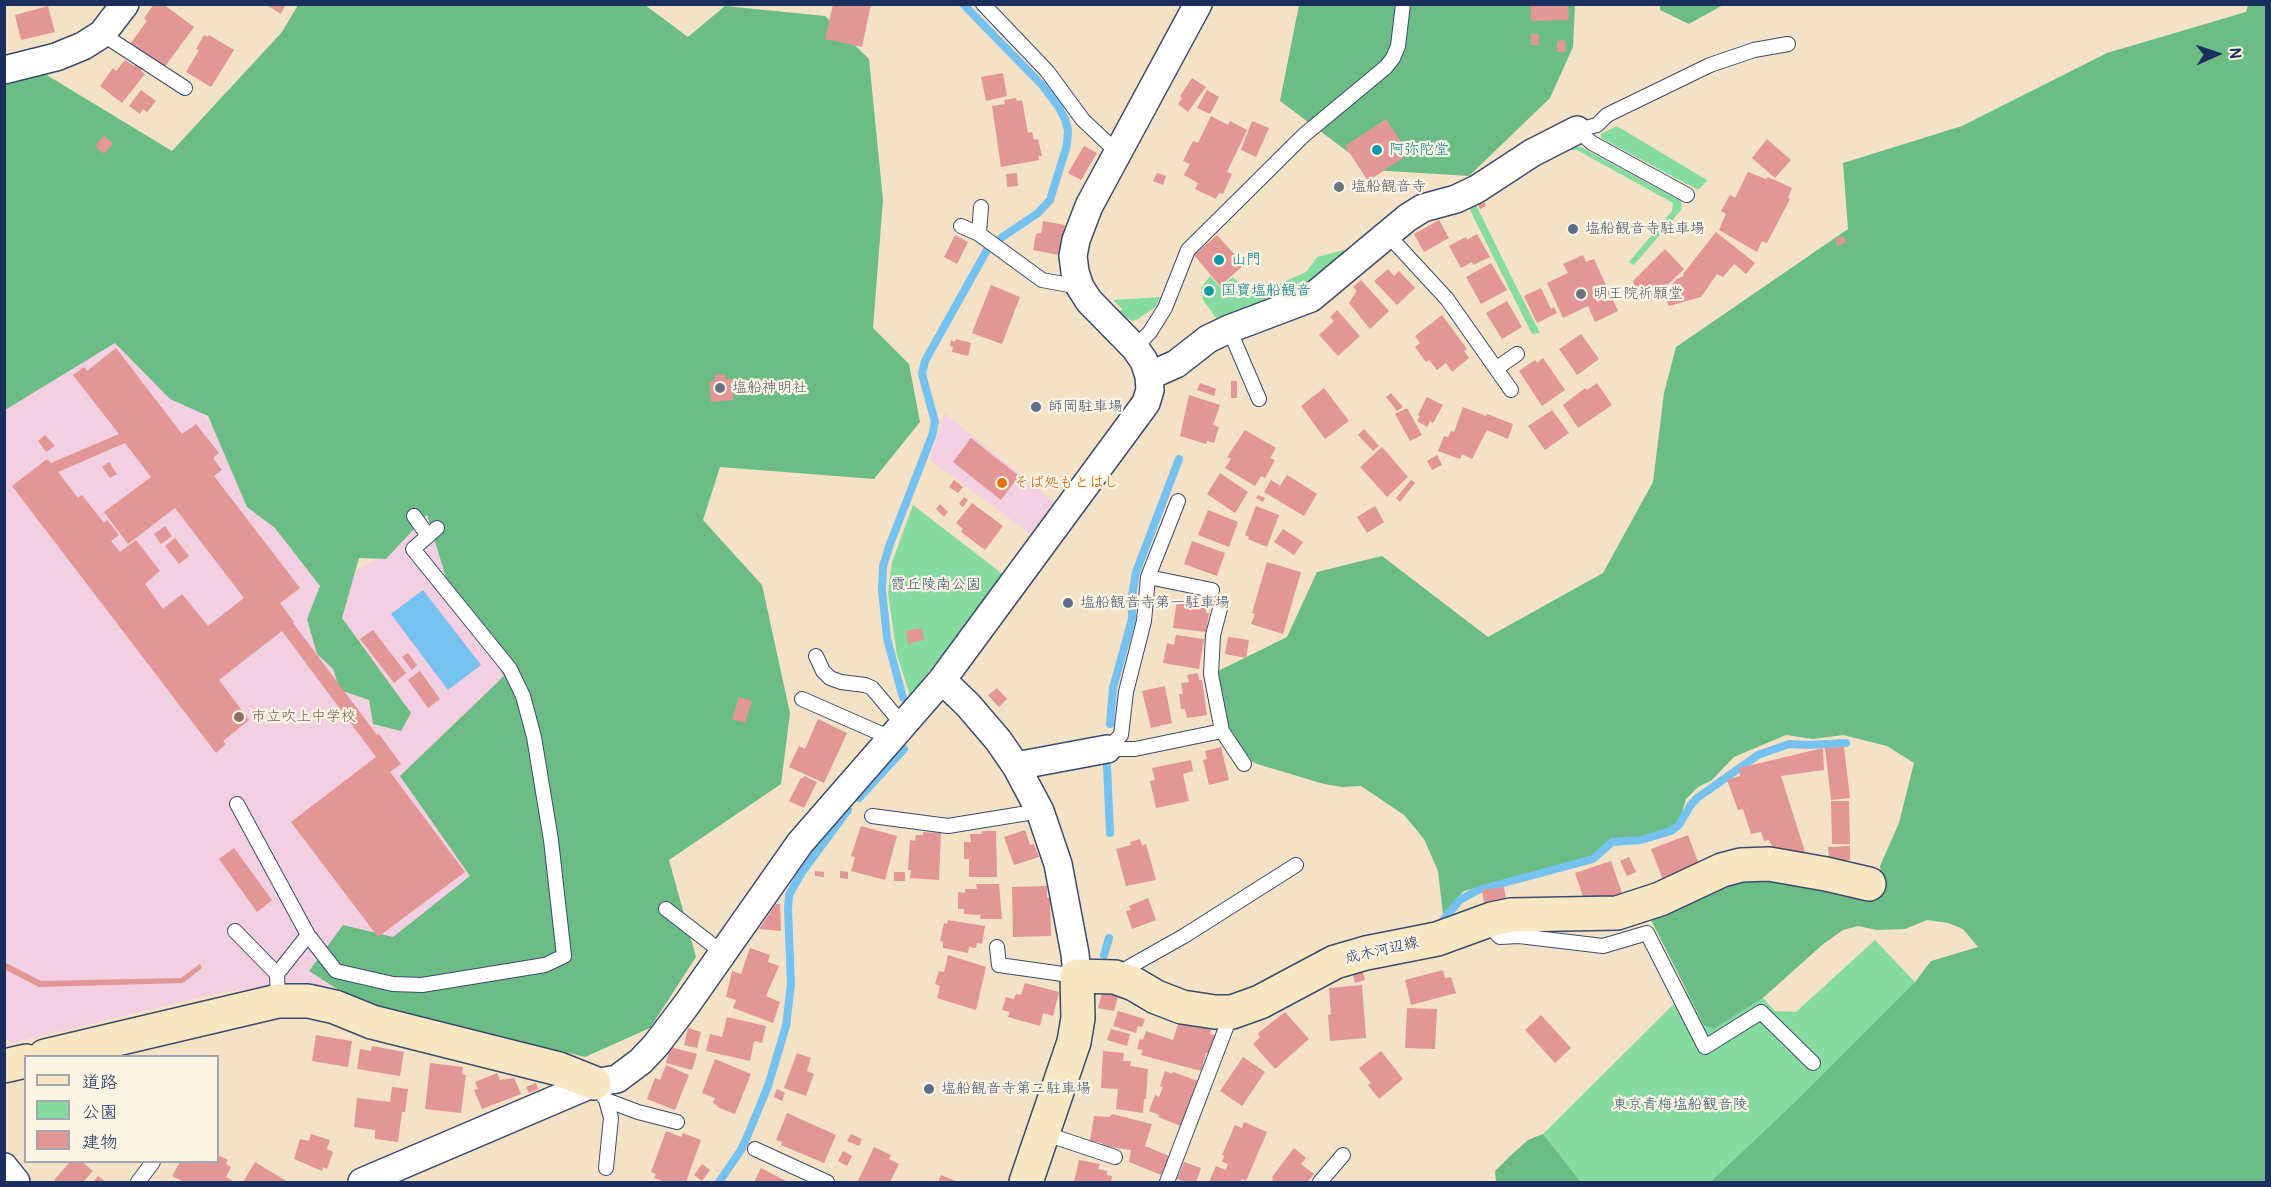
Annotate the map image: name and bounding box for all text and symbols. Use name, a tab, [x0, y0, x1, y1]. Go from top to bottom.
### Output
north arrow	[2187, 24, 2247, 84]
text: N	[2225, 47, 2245, 59]
place label: 阿弥陀堂	[1389, 141, 1449, 159]
marker: 阿弥陀堂	[1370, 143, 1384, 157]
place label: 塩船観音寺	[1351, 178, 1426, 196]
marker: 塩船観音寺	[1332, 180, 1346, 194]
place label: 塩船観音寺駐車場	[1585, 220, 1705, 238]
marker: 塩船観音寺駐車場	[1566, 222, 1580, 236]
place label: 山門	[1231, 251, 1261, 269]
marker: 山門	[1212, 253, 1226, 267]
place label: 国寶塩船観音	[1221, 282, 1311, 300]
marker: 国寶塩船観音	[1202, 284, 1216, 298]
place label: 明王院祈願堂	[1593, 285, 1683, 303]
marker: 明王院祈願堂	[1574, 287, 1588, 301]
place label: 塩船神明社	[732, 379, 807, 397]
marker: 塩船神明社	[713, 381, 727, 395]
place label: 師岡駐車場	[1048, 398, 1123, 416]
marker: 師岡駐車場	[1029, 400, 1043, 414]
place label: そば処もとはし	[1014, 474, 1119, 492]
marker: そば処もとはし	[995, 476, 1009, 490]
park label: 霞丘陵南公園	[891, 576, 981, 594]
place label: 塩船観音寺第一駐車場	[1080, 594, 1230, 612]
marker: 塩船観音寺第一駐車場	[1061, 596, 1075, 610]
place label: 市立吹上中学校	[251, 708, 356, 726]
marker: 市立吹上中学校	[232, 710, 246, 724]
street label: 成木河辺線	[1343, 934, 1421, 968]
legend	[24, 1055, 219, 1163]
text: 道路	[82, 1071, 118, 1094]
place label: 塩船観音寺第二駐車場	[941, 1080, 1091, 1098]
marker: 塩船観音寺第二駐車場	[922, 1082, 936, 1096]
park label: 東京青梅塩船観音陵	[1613, 1096, 1747, 1114]
text: 公園	[82, 1101, 118, 1124]
text: 建物	[82, 1131, 118, 1154]

